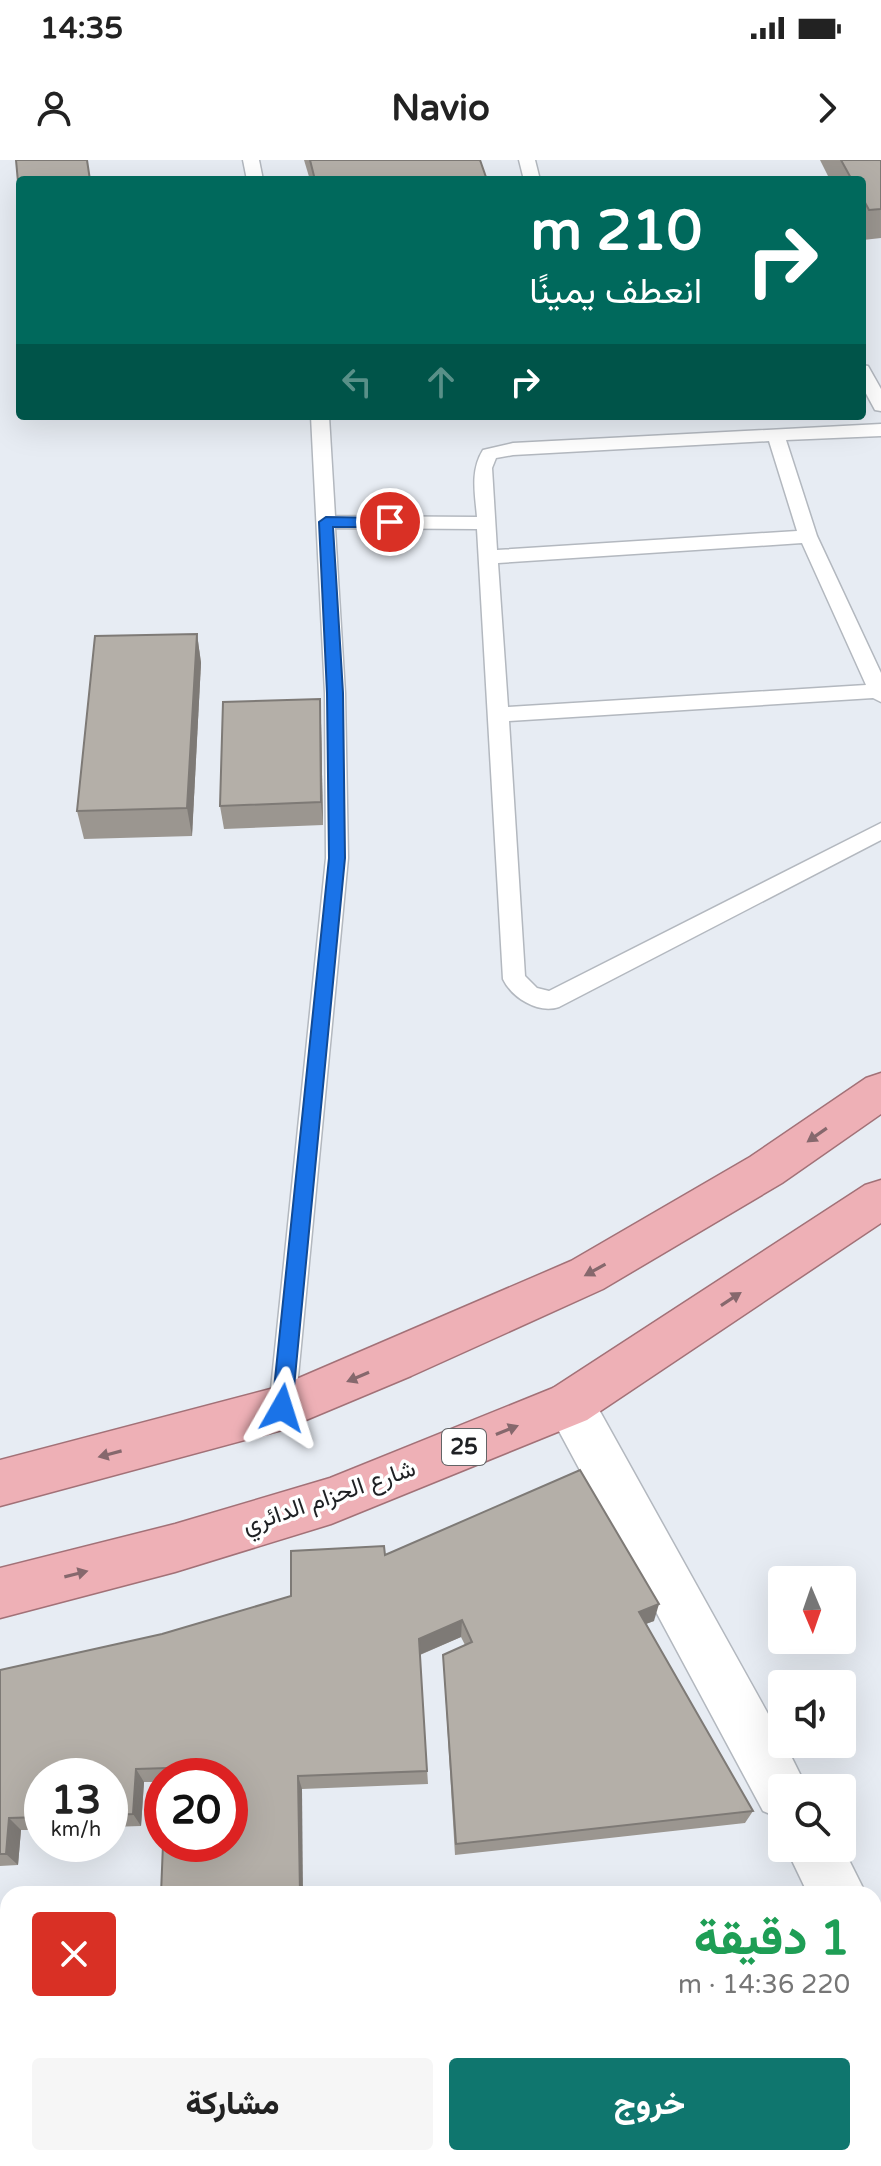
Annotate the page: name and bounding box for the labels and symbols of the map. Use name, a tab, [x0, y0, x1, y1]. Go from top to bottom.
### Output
pin	[356, 488, 424, 556]
one-way arrow	[806, 1127, 827, 1142]
one-way arrow	[584, 1263, 606, 1277]
one-way arrow	[720, 1293, 742, 1307]
position arrow	[240, 1366, 324, 1450]
one-way arrow	[346, 1370, 370, 1383]
one-way arrow	[496, 1423, 520, 1436]
road number: 25	[442, 1429, 486, 1465]
one-way arrow	[97, 1448, 122, 1460]
street label: شارع الحزام الدائري	[239, 1454, 421, 1544]
north arrow	[768, 1566, 856, 1654]
one-way arrow	[63, 1567, 88, 1579]
speed limit sign: 20	[144, 1758, 248, 1862]

